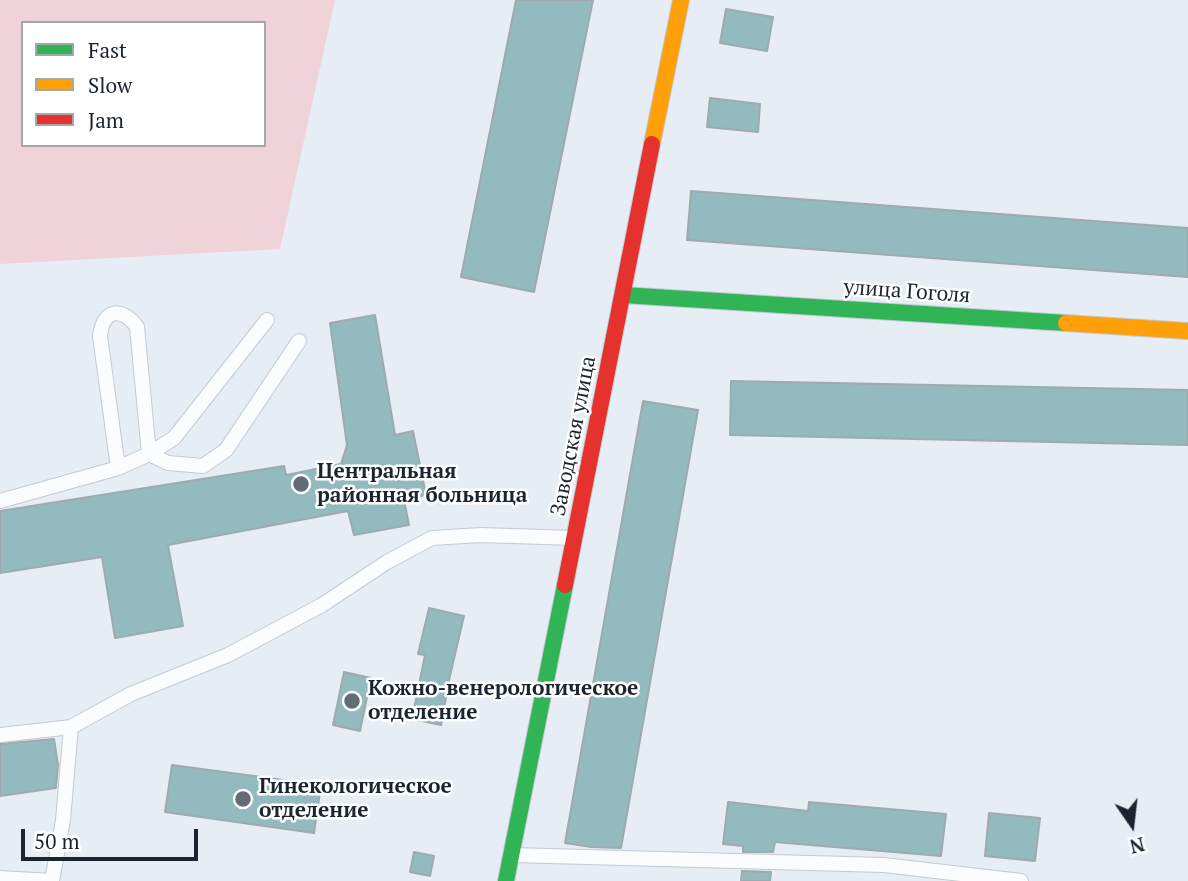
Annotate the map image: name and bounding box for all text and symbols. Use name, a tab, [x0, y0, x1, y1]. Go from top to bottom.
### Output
legend	[21, 21, 266, 147]
text: Fast	[88, 36, 127, 64]
text: Slow	[88, 71, 132, 99]
text: Jam	[88, 106, 124, 134]
street label: улица Гоголя	[843, 275, 971, 309]
street label: Заводская улица	[546, 354, 602, 518]
place label: Центральная районная больница	[317, 459, 528, 509]
marker: Центральная районная больница	[291, 474, 311, 494]
place label: Кожно-венерологическое отделение	[368, 676, 638, 726]
marker: Кожно-венерологическое отделение	[342, 691, 362, 711]
place label: Гинекологическое отделение	[259, 774, 452, 824]
marker: Гинекологическое отделение	[233, 789, 253, 809]
north arrow	[1097, 790, 1167, 860]
scale bar	[24, 814, 201, 858]
text: 50 m	[34, 827, 80, 855]
text: N	[1127, 832, 1147, 860]

